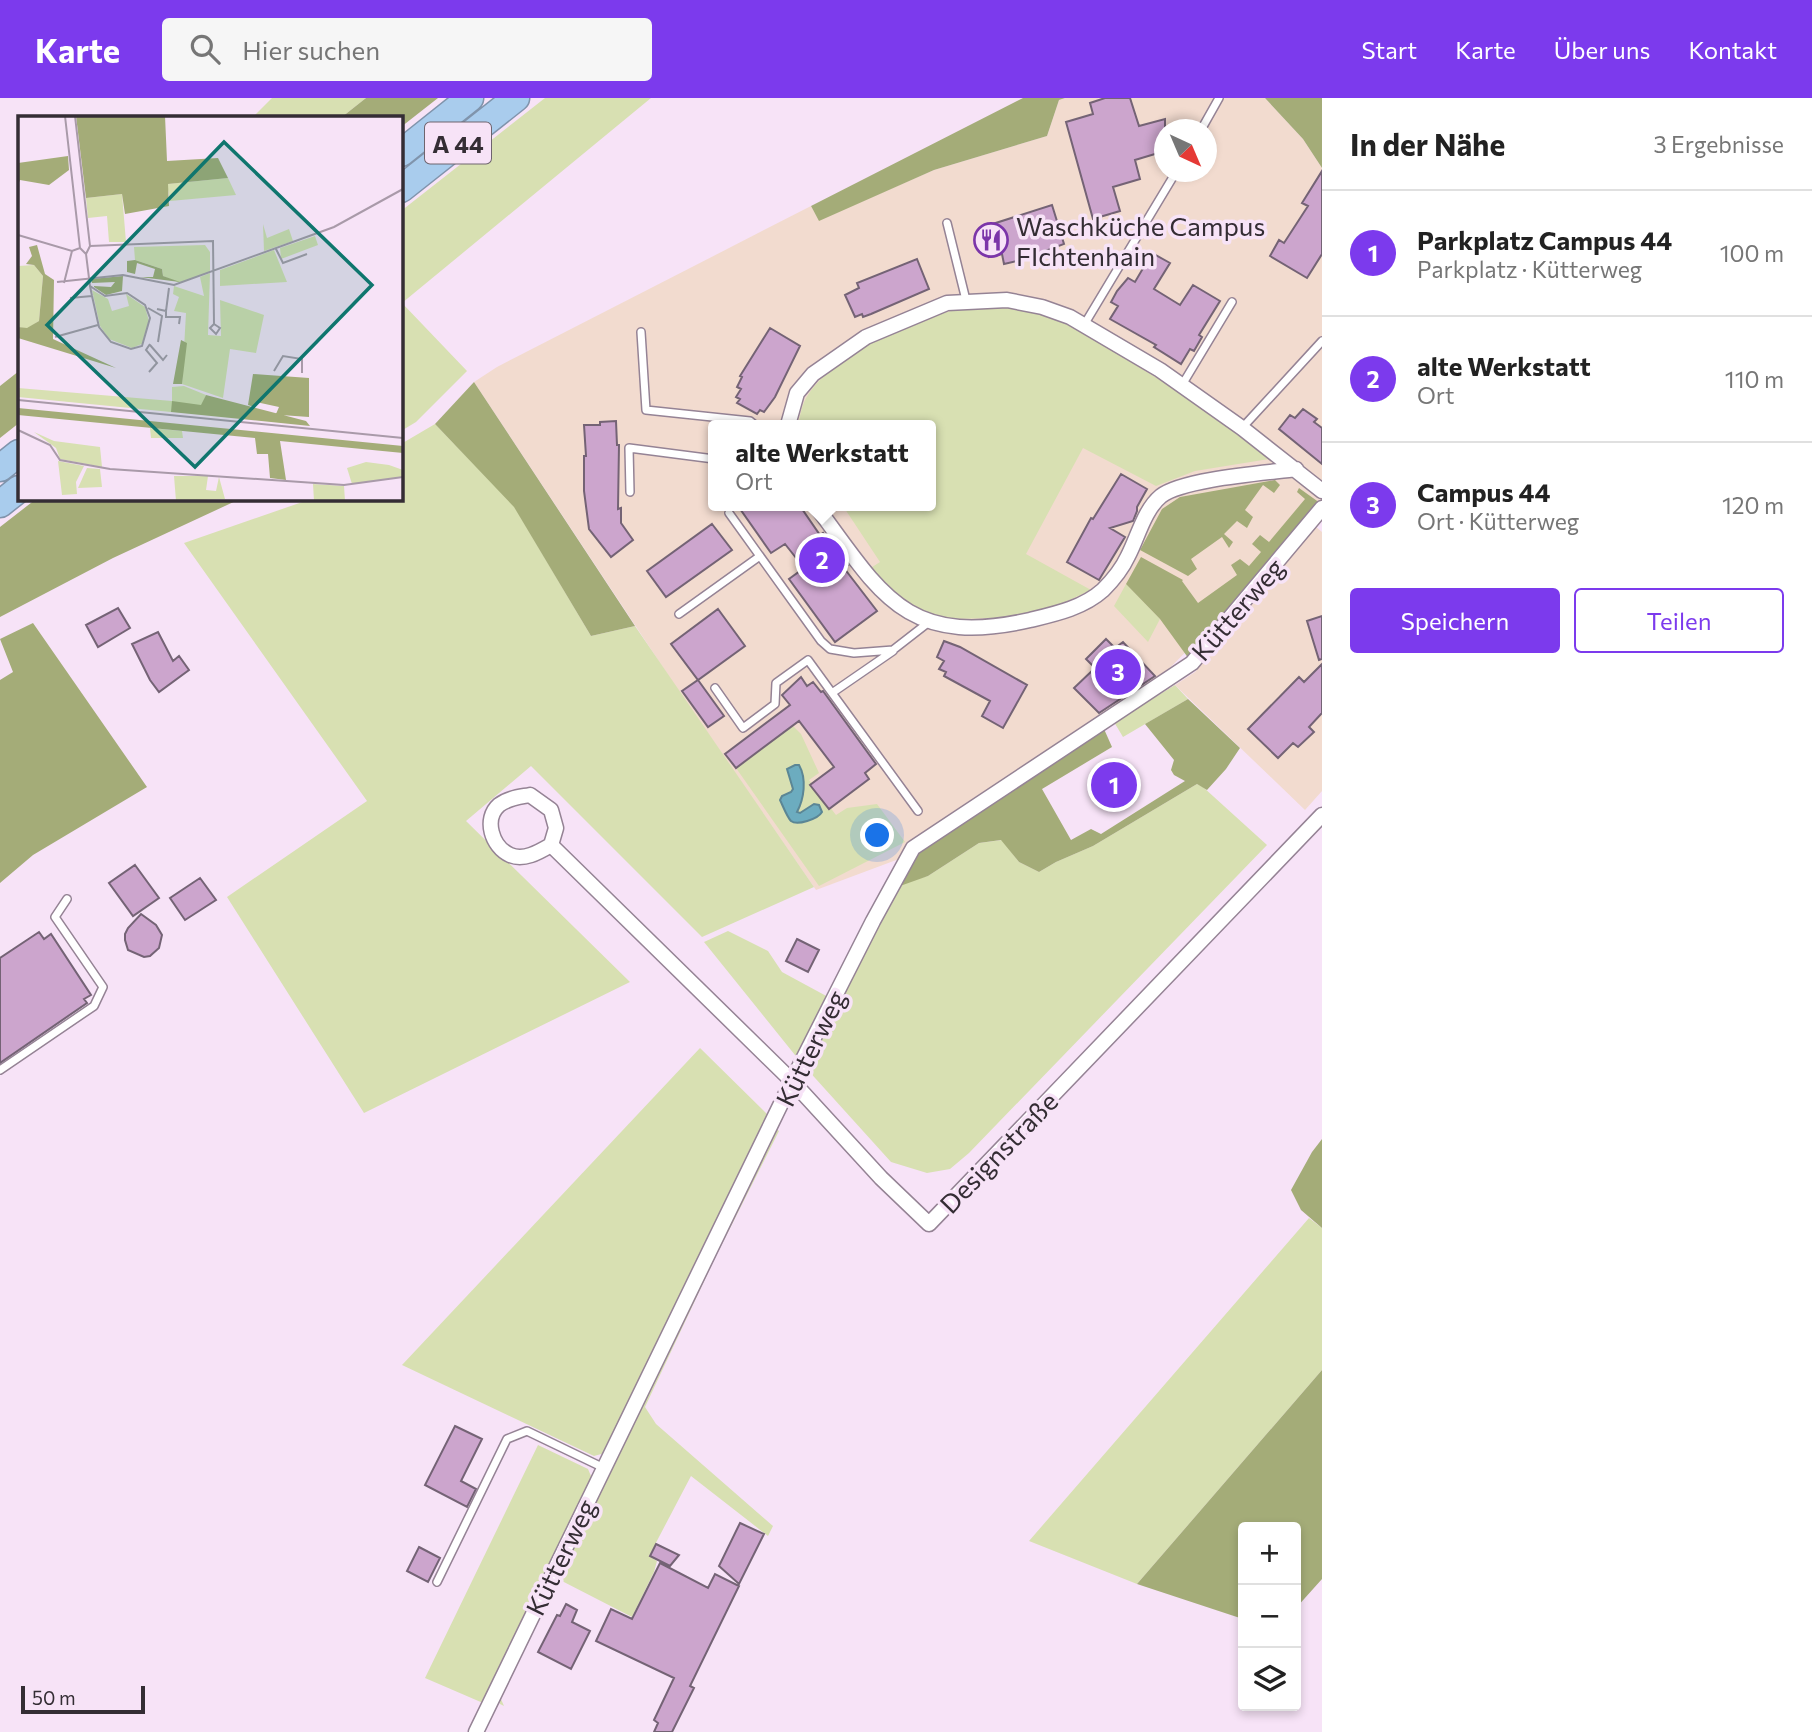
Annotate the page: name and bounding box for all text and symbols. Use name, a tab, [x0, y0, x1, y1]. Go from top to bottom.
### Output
search box	[162, 18, 652, 81]
text: Karte	[35, 29, 120, 70]
icon: search	[186, 30, 224, 68]
text: Hier suchen	[242, 34, 380, 65]
text: Start	[1362, 35, 1417, 64]
text: Karte	[1455, 35, 1516, 64]
text: Über uns	[1554, 35, 1650, 64]
text: Kontakt	[1688, 35, 1777, 64]
inset map	[18, 116, 402, 500]
north arrow	[1154, 119, 1217, 182]
road number: A 44	[425, 123, 491, 164]
text: In der Nähe	[1350, 125, 1505, 162]
text: 3 Ergebnisse	[1654, 130, 1784, 158]
place label: Waschküche Campus FIchtenhain	[1016, 210, 1265, 271]
restaurant icon: Waschküche Campus FIchtenhain	[972, 221, 1010, 259]
text: Parkplatz Campus 44	[1417, 224, 1672, 255]
text: 1	[1368, 239, 1378, 267]
text: 100 m	[1720, 239, 1784, 267]
text: Parkplatz · Kütterweg	[1417, 255, 1642, 283]
text: alte Werkstatt	[1417, 350, 1591, 381]
text: 2	[1366, 365, 1380, 393]
text: 110 m	[1725, 365, 1784, 393]
text: Ort	[1417, 381, 1454, 409]
popup	[708, 420, 936, 511]
text: alte Werkstatt	[735, 436, 909, 467]
text: Ort	[735, 467, 773, 495]
text: Campus 44	[1417, 476, 1550, 507]
text: 3	[1366, 491, 1380, 519]
text: 120 m	[1722, 491, 1784, 519]
text: Ort · Kütterweg	[1417, 507, 1579, 535]
pin: 2	[799, 534, 845, 586]
street label: Kütterweg	[1184, 552, 1290, 666]
button: Speichern	[1350, 588, 1560, 653]
button: Teilen	[1574, 588, 1784, 653]
pin: 3	[1095, 646, 1141, 698]
pin: 1	[1091, 759, 1137, 811]
your location	[860, 818, 894, 852]
street label: Kütterweg	[769, 985, 851, 1111]
street label: Designstraße	[933, 1085, 1063, 1219]
street label: Kütterweg	[519, 1494, 601, 1620]
map controls	[1238, 1522, 1301, 1711]
button: +	[1238, 1522, 1301, 1585]
button: −	[1238, 1585, 1301, 1648]
button: layers	[1238, 1648, 1301, 1711]
scale bar	[21, 1683, 145, 1715]
text: 50 m	[32, 1686, 76, 1709]

